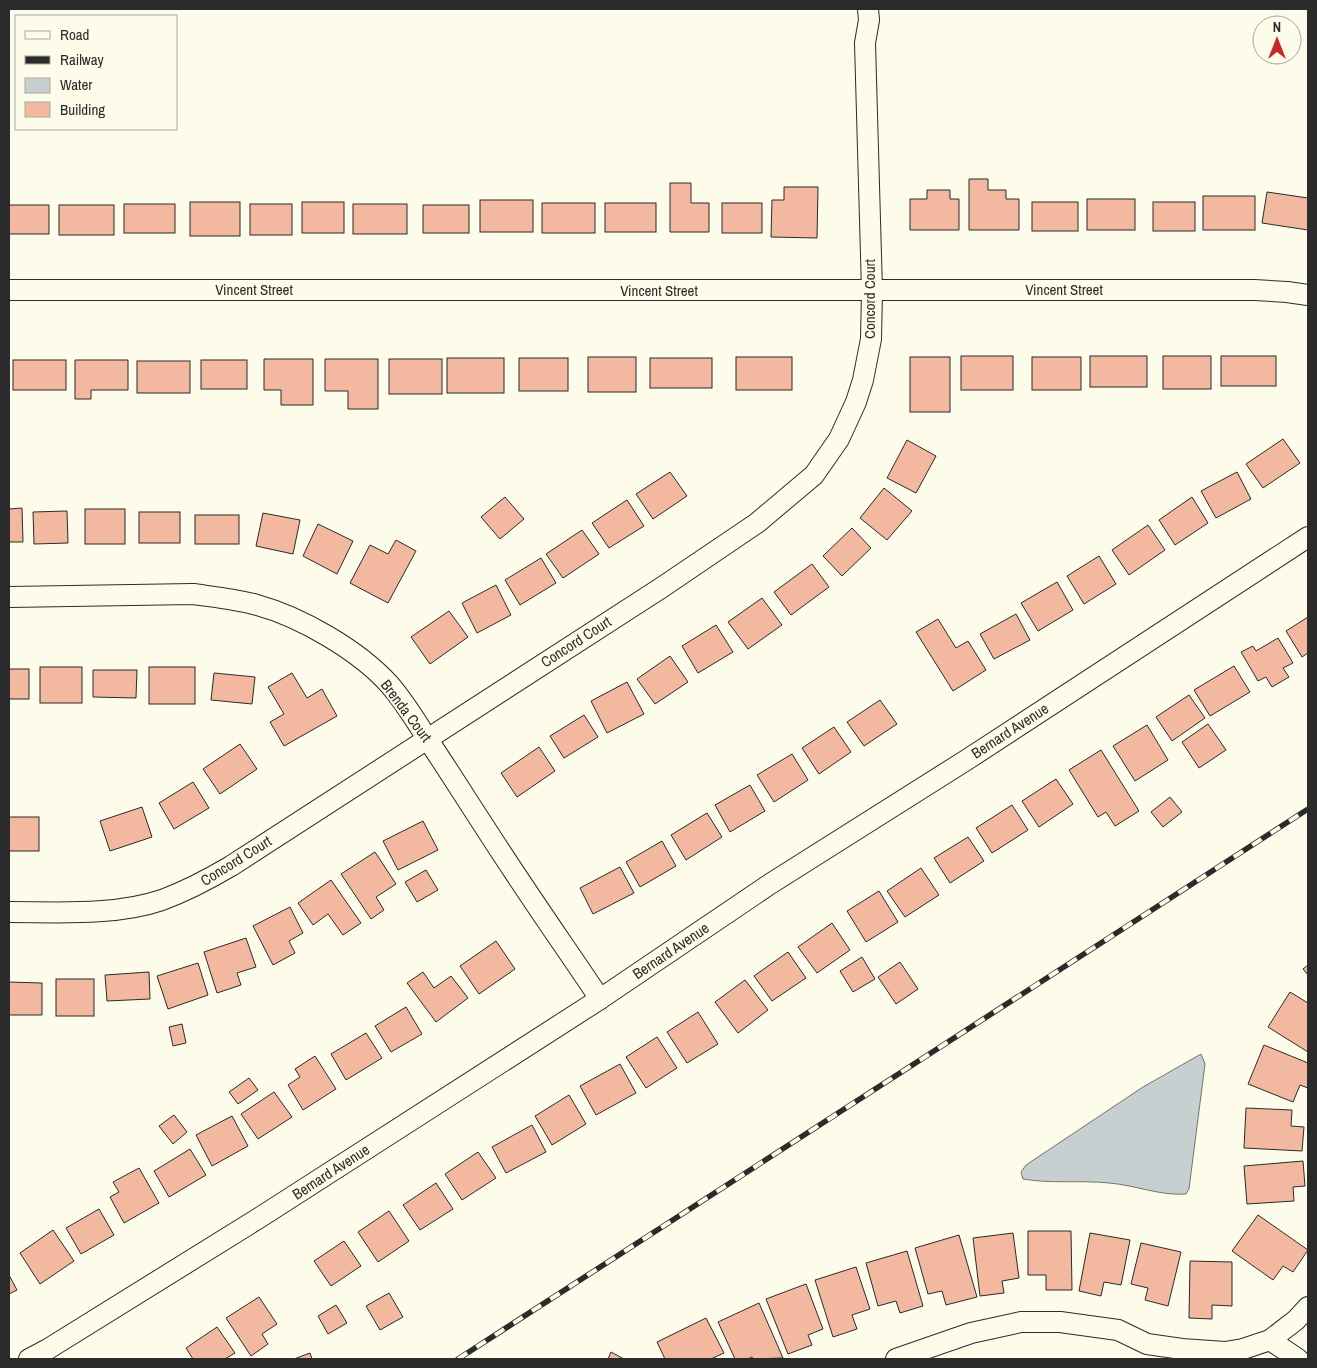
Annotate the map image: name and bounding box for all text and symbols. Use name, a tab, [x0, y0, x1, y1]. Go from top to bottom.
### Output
legend	[15, 15, 178, 130]
north arrow	[1252, 15, 1302, 65]
text: N	[1273, 18, 1281, 36]
text: Road	[60, 24, 89, 45]
text: Railway	[60, 49, 105, 70]
text: Water	[60, 74, 92, 95]
text: Building	[60, 99, 105, 120]
street label: Concord Court	[859, 258, 880, 339]
street label: Vincent Street	[215, 279, 293, 300]
street label: Vincent Street	[1025, 279, 1103, 300]
street label: Vincent Street	[620, 280, 698, 301]
street label: Concord Court	[536, 611, 615, 672]
street label: Brenda Court	[376, 675, 437, 747]
street label: Bernard Avenue	[967, 698, 1052, 763]
street label: Concord Court	[196, 830, 276, 891]
street label: Bernard Avenue	[628, 917, 713, 984]
street label: Bernard Avenue	[288, 1139, 373, 1204]

